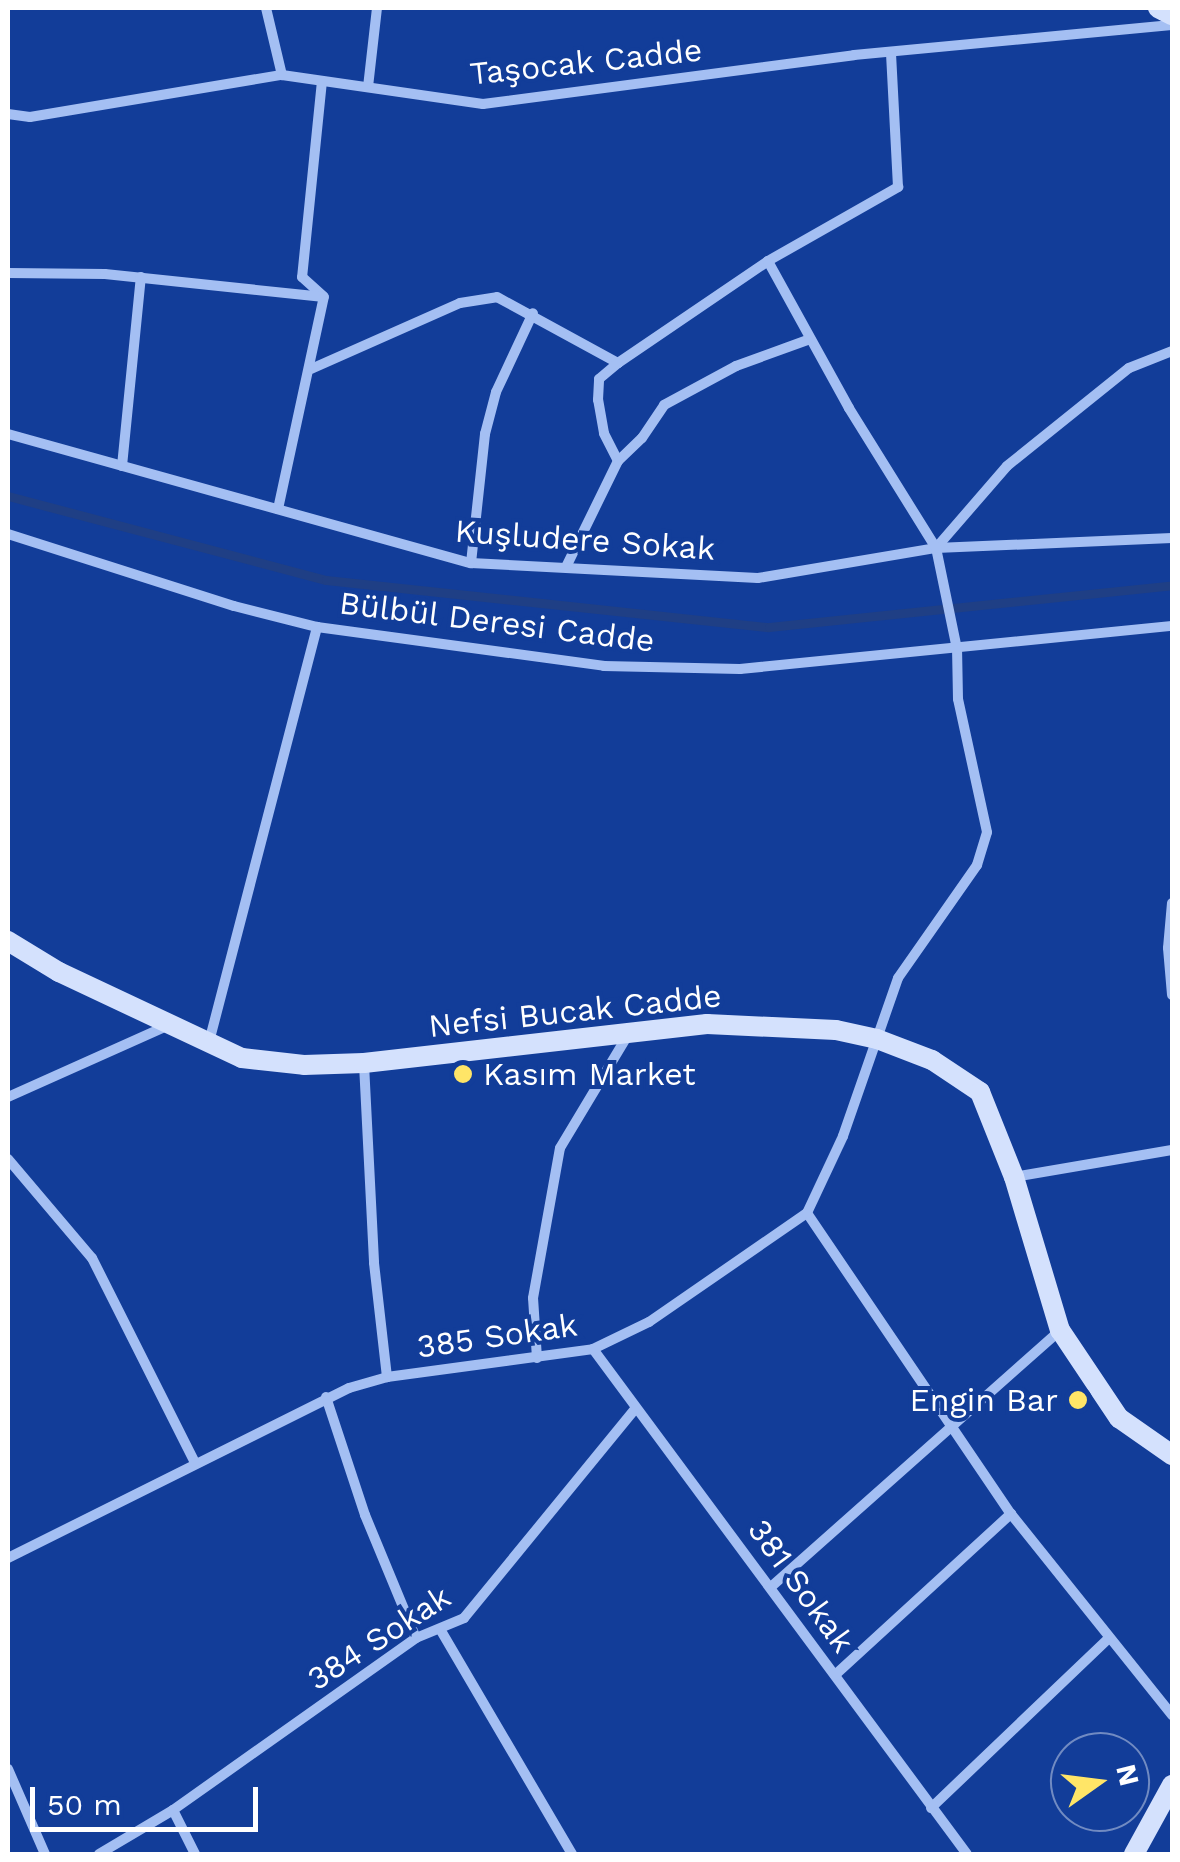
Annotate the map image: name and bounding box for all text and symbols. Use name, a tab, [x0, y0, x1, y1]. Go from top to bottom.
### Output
street label: Taşocak Cadde	[468, 31, 704, 93]
street label: Kuşludere Sokak	[454, 512, 716, 568]
street label: Bülbül Deresi Cadde	[337, 584, 657, 660]
street label: Nefsi Bucak Cadde	[426, 976, 724, 1046]
place label: Kasım Market	[483, 1055, 696, 1093]
marker: Kasım Market	[452, 1063, 474, 1085]
street label: 385 Sokak	[414, 1306, 580, 1366]
place label: Engin Bar	[909, 1381, 1058, 1419]
marker: Engin Bar	[1067, 1389, 1089, 1411]
street label: 381 Sokak	[740, 1512, 862, 1660]
street label: 384 Sokak	[300, 1578, 458, 1698]
north arrow	[1050, 1732, 1150, 1832]
text: N	[1109, 1761, 1146, 1789]
scale bar	[35, 1767, 262, 1829]
text: 50 m	[47, 1787, 122, 1822]

